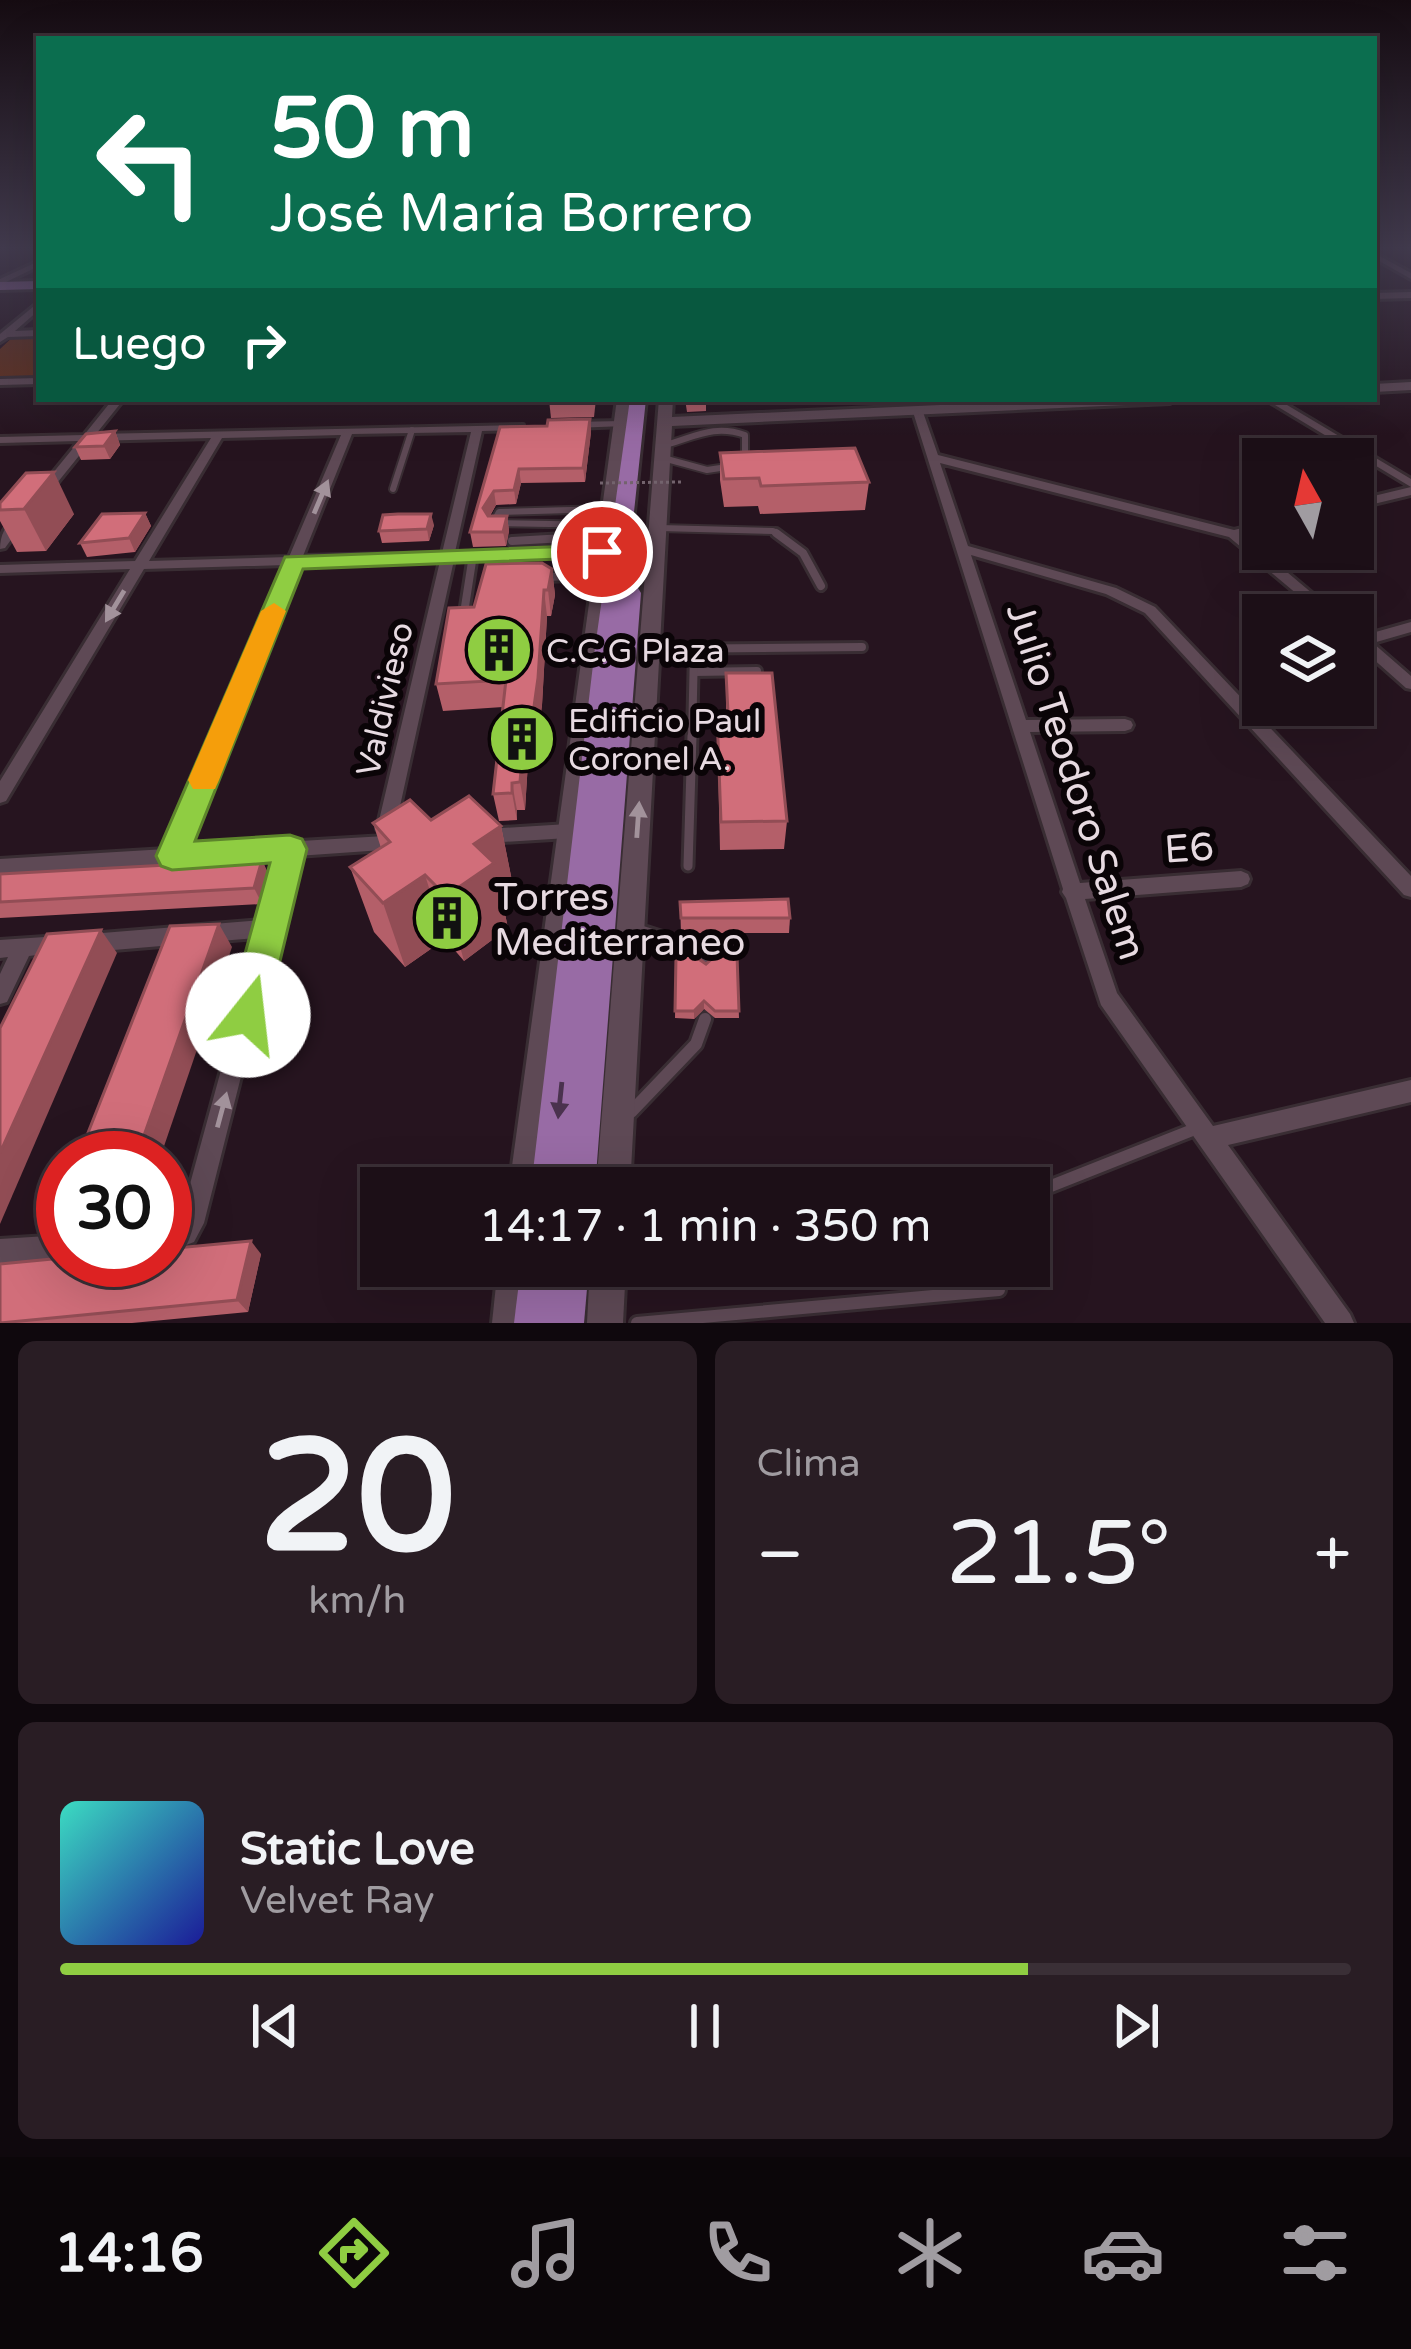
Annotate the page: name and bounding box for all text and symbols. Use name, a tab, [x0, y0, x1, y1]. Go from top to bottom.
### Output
text: 50 m	[270, 79, 474, 180]
icon: left	[72, 84, 228, 240]
text: José María Borrero	[270, 181, 753, 246]
icon: right	[231, 312, 297, 378]
text: Luego	[72, 318, 207, 372]
north arrow	[1242, 438, 1374, 570]
map controls	[1242, 438, 1374, 726]
one-way arrow	[312, 478, 331, 514]
pin	[551, 501, 653, 603]
icon: arrive	[569, 519, 635, 585]
one-way arrow	[105, 589, 126, 623]
button: layers	[1242, 594, 1374, 726]
street label: Julio Teodoro Salem	[996, 597, 1155, 966]
building icon: C.C.G Plaza	[464, 615, 534, 685]
street label: Valdivieso	[349, 618, 422, 780]
place label: C.C.G Plaza	[546, 632, 725, 671]
place label: Edificio Paul Coronel A.	[568, 702, 761, 779]
building icon: Edificio Paul Coronel A.	[487, 704, 557, 774]
one-way arrow	[629, 801, 648, 838]
street label: E6	[1163, 823, 1215, 874]
place label: Torres Mediterraneo	[494, 874, 746, 966]
building icon: Torres Mediterraneo	[412, 883, 482, 953]
position arrow	[185, 952, 311, 1078]
one-way arrow	[551, 1081, 570, 1119]
one-way arrow	[213, 1092, 232, 1129]
speed limit sign: 30	[36, 1131, 192, 1287]
text: 14:17 · 1 min · 350 m	[479, 1200, 931, 1254]
text: 20	[259, 1405, 455, 1593]
text: Clima	[757, 1440, 861, 1487]
text: 21.5°	[946, 1500, 1171, 1609]
text: −	[757, 1515, 804, 1595]
text: +	[1314, 1515, 1351, 1595]
text: km/h	[308, 1577, 406, 1624]
text: Static Love	[240, 1823, 475, 1877]
text: Velvet Ray	[240, 1877, 435, 1924]
icon: previous	[242, 1993, 308, 2059]
icon: pause	[672, 1993, 738, 2059]
icon: next	[1103, 1993, 1169, 2059]
icon: directions	[312, 2211, 396, 2295]
icon: music	[504, 2211, 588, 2295]
icon: phone	[696, 2211, 780, 2295]
icon: climate	[888, 2211, 972, 2295]
icon: car	[1081, 2211, 1165, 2295]
icon: filters	[1273, 2211, 1357, 2295]
text: 14:16	[54, 2221, 204, 2286]

